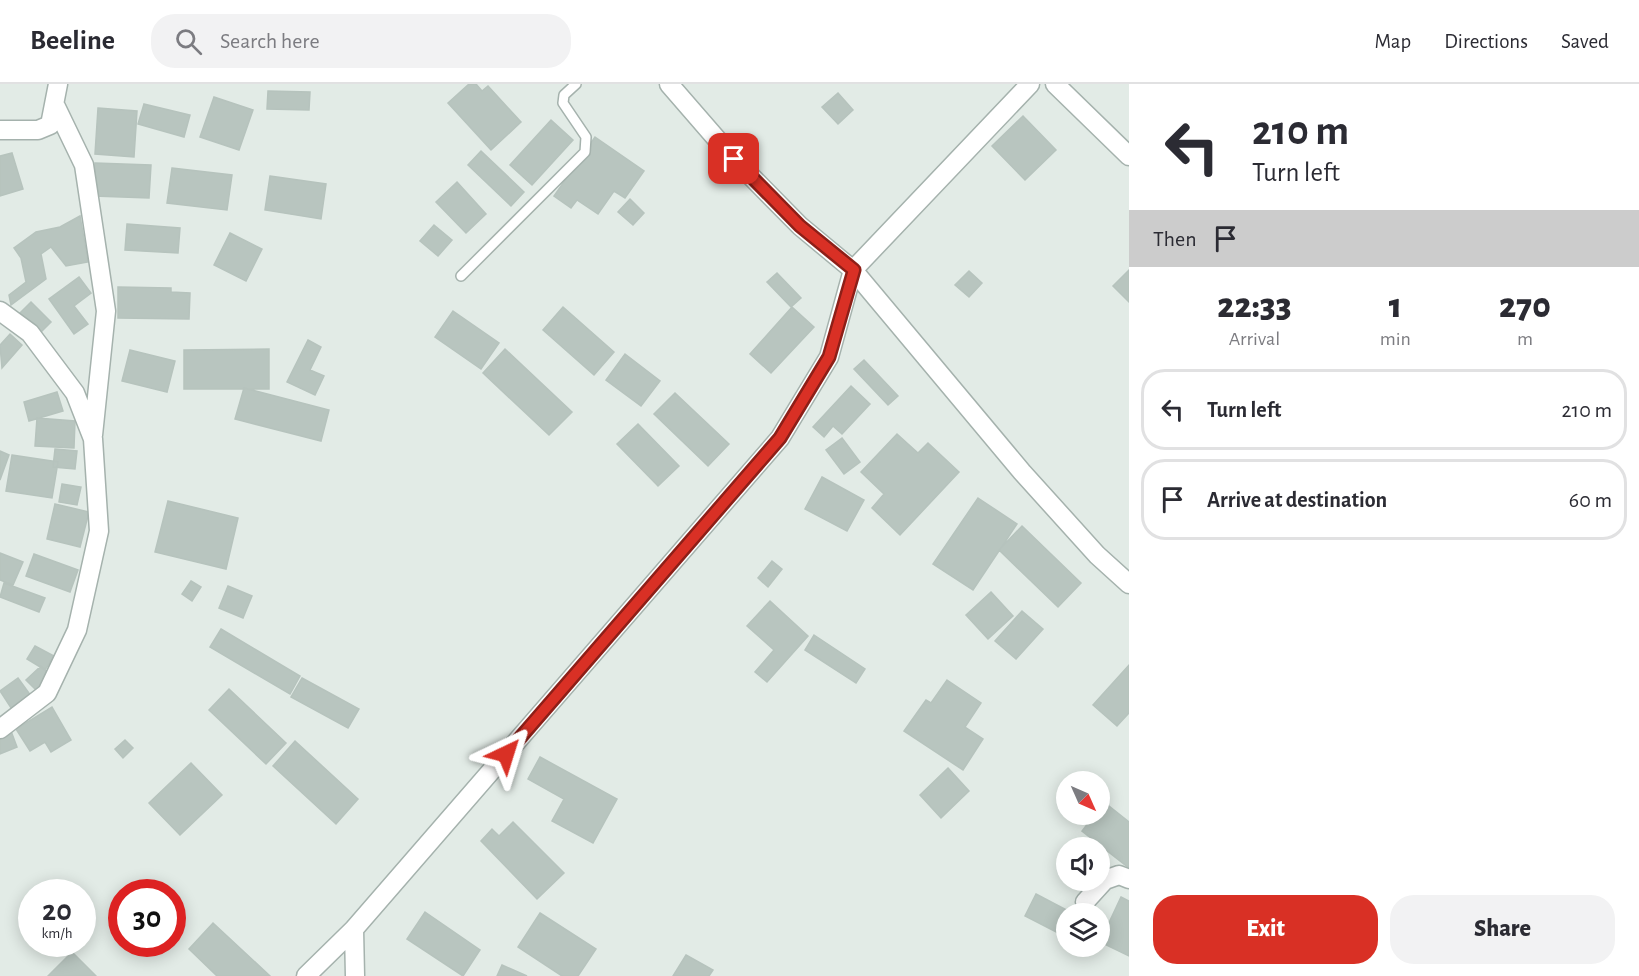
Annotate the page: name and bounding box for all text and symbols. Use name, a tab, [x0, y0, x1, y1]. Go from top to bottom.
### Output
search box	[151, 14, 571, 68]
icon: search	[172, 25, 205, 58]
text: Beeline	[30, 27, 115, 55]
text: Search here	[220, 30, 320, 52]
text: Map	[1375, 31, 1411, 52]
text: Directions	[1444, 31, 1528, 52]
text: Saved	[1561, 31, 1609, 52]
icon: left	[1153, 108, 1231, 186]
text: 210 m	[1252, 110, 1349, 152]
pin	[708, 133, 759, 184]
icon: arrive	[717, 142, 750, 175]
text: Turn left	[1252, 159, 1340, 186]
icon: arrive	[1209, 222, 1242, 255]
text: Then	[1153, 228, 1197, 250]
text: 22:33	[1217, 288, 1292, 324]
text: 1	[1389, 288, 1402, 324]
text: 270	[1499, 288, 1551, 324]
text: Arrival	[1229, 329, 1280, 349]
text: min	[1380, 329, 1411, 349]
text: m	[1517, 329, 1533, 349]
icon: left	[1156, 393, 1189, 426]
text: Turn left	[1207, 399, 1281, 421]
text: 210 m	[1562, 399, 1612, 421]
icon: arrive	[1156, 483, 1189, 516]
text: Arrive at destination	[1207, 489, 1387, 511]
text: 60 m	[1569, 489, 1612, 511]
position arrow	[474, 722, 538, 786]
north arrow	[1056, 771, 1110, 825]
map controls	[1056, 771, 1110, 957]
button: sound	[1056, 837, 1110, 891]
speed limit sign: 30	[108, 879, 186, 957]
button: Exit	[1153, 895, 1378, 964]
button: Share	[1390, 895, 1615, 964]
text: 20	[42, 896, 72, 926]
button: layers	[1056, 903, 1110, 957]
text: km/h	[42, 926, 72, 941]

